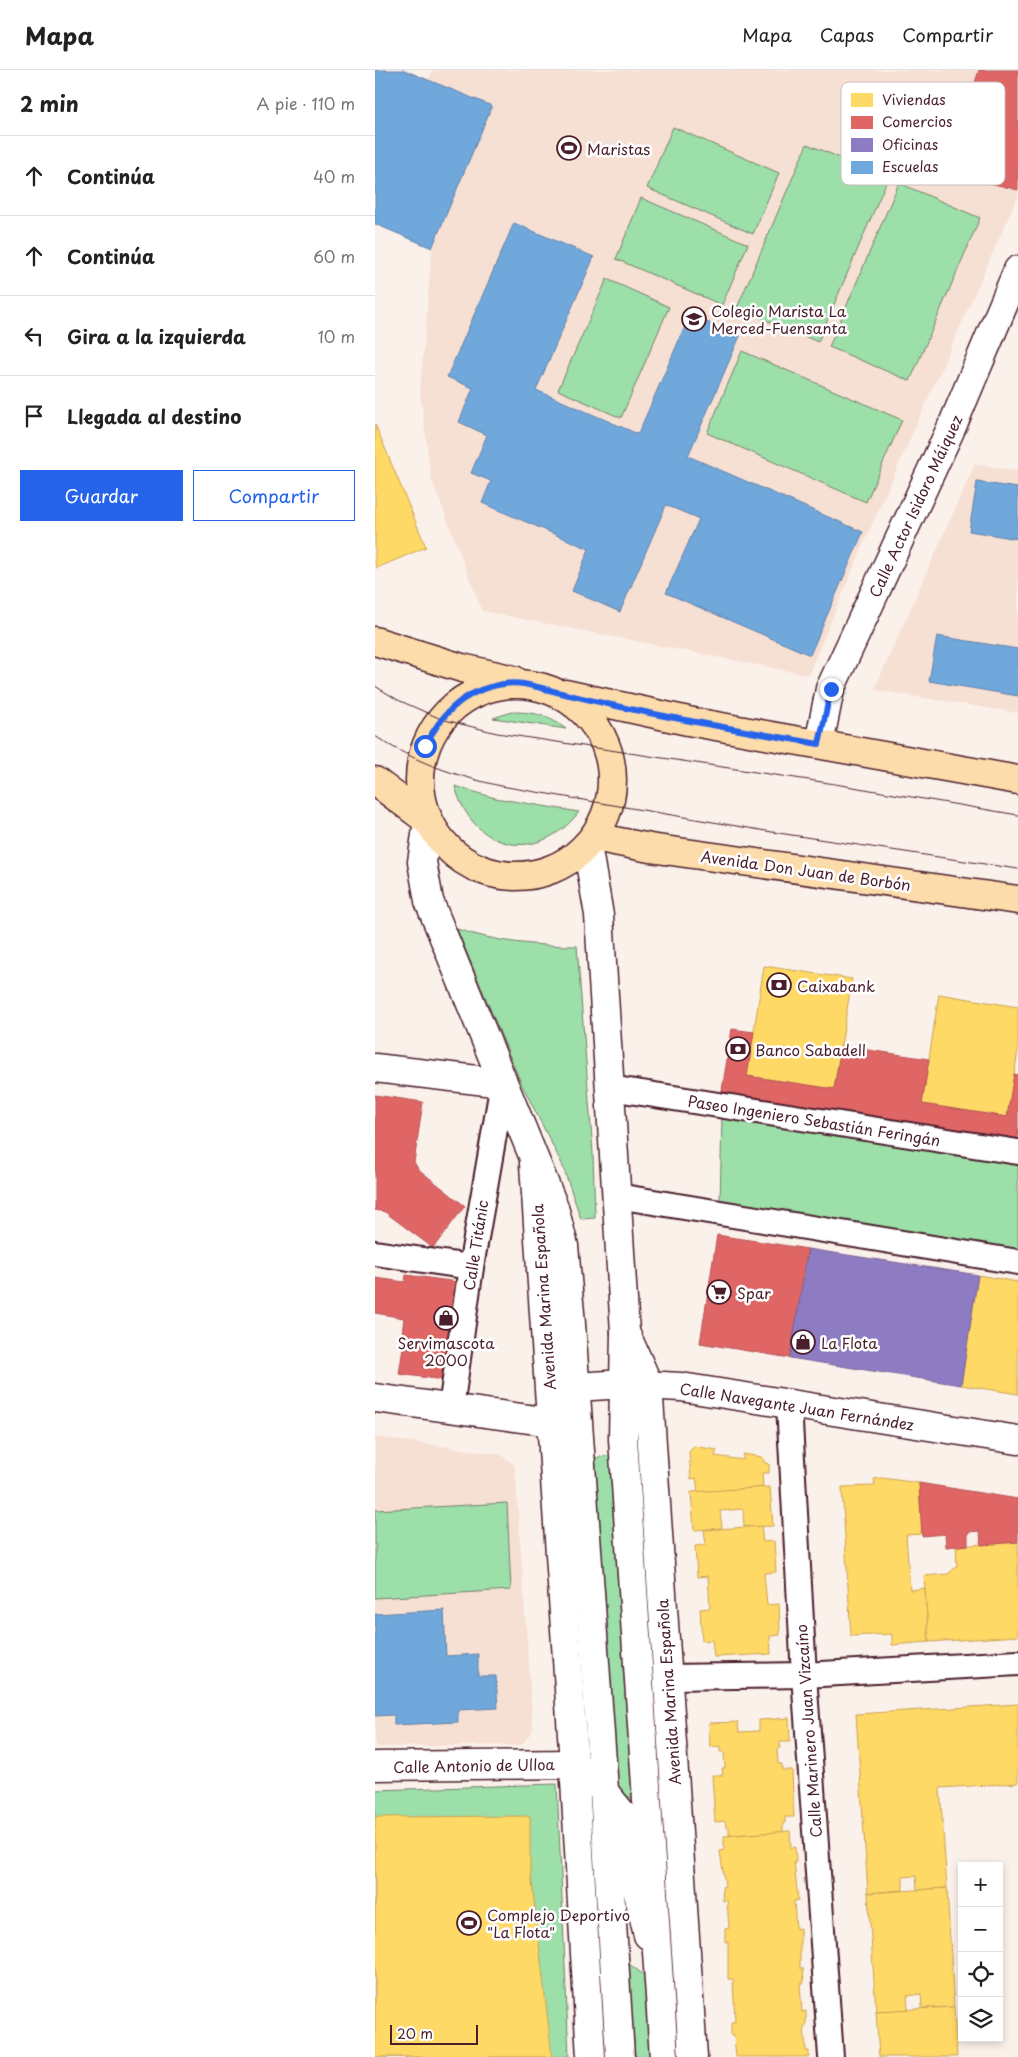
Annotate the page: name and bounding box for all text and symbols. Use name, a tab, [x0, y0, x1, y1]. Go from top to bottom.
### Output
text: Mapa	[25, 17, 94, 53]
text: Mapa	[742, 21, 792, 48]
text: Capas	[820, 21, 874, 48]
text: Compartir	[902, 21, 993, 48]
legend	[841, 82, 1005, 185]
text: 2 min	[20, 87, 79, 119]
text: Viviendas	[882, 89, 946, 110]
text: A pie · 110 m	[257, 91, 355, 115]
text: Comercios	[882, 111, 952, 132]
text: Oficinas	[882, 134, 938, 155]
sports icon: Maristas	[556, 135, 582, 161]
place label: Maristas	[587, 137, 650, 160]
text: Escuelas	[882, 156, 938, 177]
icon: ahead	[20, 162, 48, 190]
text: Continúa	[67, 162, 155, 190]
text: 40 m	[313, 164, 355, 188]
icon: ahead	[20, 242, 48, 270]
text: Continúa	[67, 242, 155, 270]
text: 60 m	[313, 244, 355, 268]
place label: Colegio Marista La Merced-Fuensanta	[711, 299, 848, 339]
school or university icon: Colegio Marista La Merced-Fuensanta	[681, 306, 707, 332]
icon: left	[20, 322, 48, 350]
text: Gira a la izquierda	[67, 322, 246, 350]
text: 10 m	[318, 324, 355, 348]
icon: arrive	[20, 402, 48, 430]
text: Llegada al destino	[67, 402, 241, 430]
street label: Calle Actor Isidoro Máiquez	[863, 411, 967, 601]
button: Guardar	[20, 470, 183, 521]
button: Compartir	[193, 470, 355, 521]
route end	[820, 678, 843, 701]
route start	[414, 735, 437, 758]
street label: Avenida Don Juan de Borbón	[700, 844, 912, 896]
bank icon: Caixabank	[766, 972, 792, 998]
place label: Caixabank	[797, 974, 875, 997]
bank icon: Banco Sabadell	[725, 1036, 751, 1062]
place label: Banco Sabadell	[755, 1038, 866, 1061]
street label: Paseo Ingeniero Sebastián Feringán	[686, 1089, 942, 1151]
street label: Calle Titánic	[456, 1198, 494, 1292]
street label: Avenida Marina Española	[525, 1203, 561, 1391]
supermarket icon: Spar	[706, 1279, 732, 1305]
place label: Spar	[737, 1281, 771, 1304]
shop icon: Servimascota 2000	[433, 1305, 459, 1331]
shop icon: La Flota	[790, 1329, 816, 1355]
place label: Servimascota 2000	[398, 1331, 495, 1371]
place label: La Flota	[821, 1331, 878, 1354]
street label: Calle Navegante Juan Fernández	[678, 1376, 916, 1436]
street label: Avenida Marina Española	[650, 1598, 686, 1786]
street label: Calle Marinero Juan Vizcaíno	[789, 1624, 827, 1838]
street label: Calle Antonio de Ulloa	[393, 1752, 556, 1778]
map controls	[958, 1862, 1003, 2042]
button: +	[958, 1862, 1003, 1907]
place label: Complejo Deportivo "La Flota"	[487, 1903, 630, 1943]
button: −	[958, 1907, 1003, 1952]
sports icon: Complejo Deportivo "La Flota"	[456, 1910, 482, 1936]
button: locate	[958, 1952, 1003, 1997]
button: layers	[958, 1997, 1003, 2042]
scale bar	[390, 2022, 477, 2045]
text: 20 m	[397, 2023, 433, 2044]

